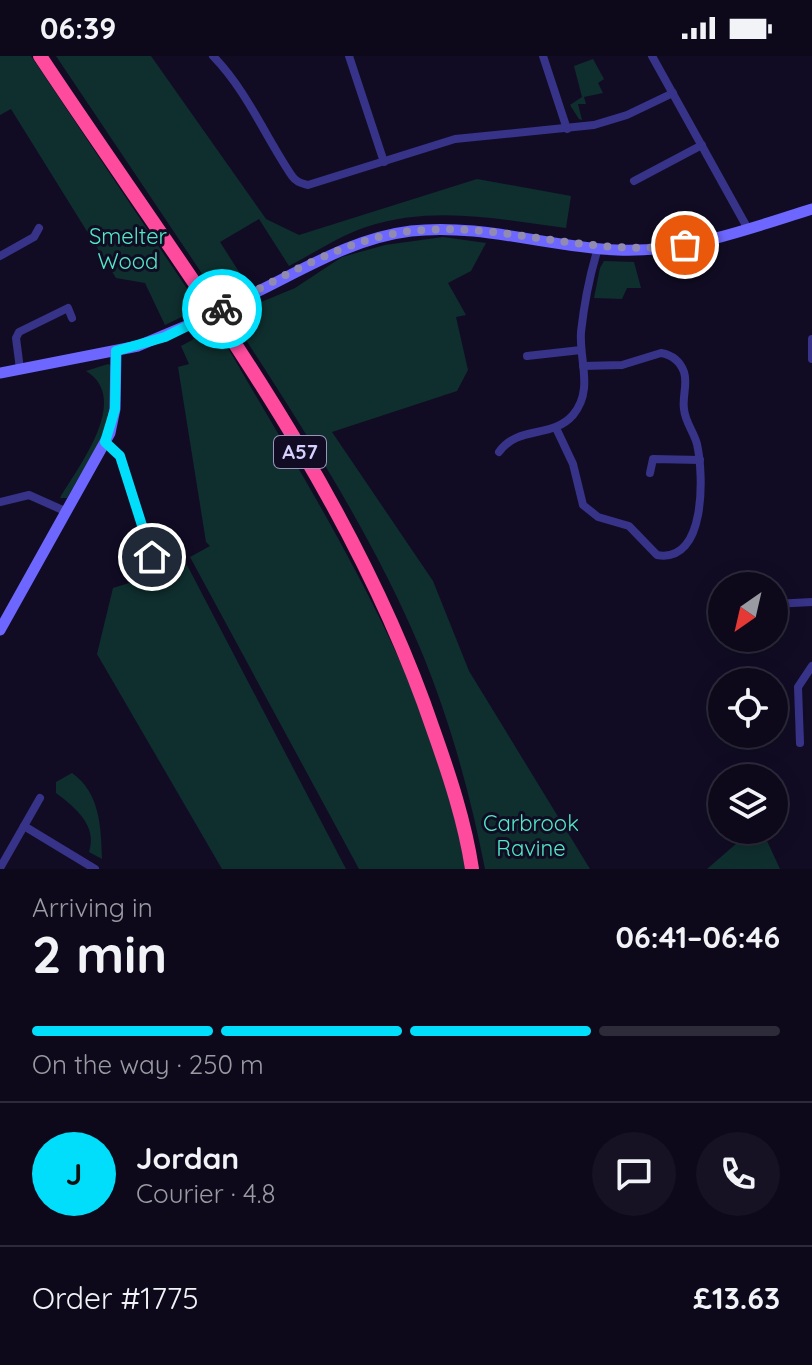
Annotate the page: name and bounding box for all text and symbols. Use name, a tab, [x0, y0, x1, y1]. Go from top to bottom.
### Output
text: 06:39	[40, 9, 116, 47]
pin	[651, 211, 719, 279]
park label: Smelter Wood	[89, 222, 168, 275]
icon: bag	[663, 223, 707, 267]
courier	[182, 269, 262, 349]
icon: bike	[200, 287, 244, 331]
road number: A57	[274, 436, 326, 468]
pin	[118, 523, 186, 591]
icon: home	[130, 535, 174, 579]
north arrow	[708, 572, 788, 652]
map controls	[708, 572, 788, 844]
button: locate	[708, 668, 788, 748]
button: layers	[708, 764, 788, 844]
park label: Carbrook Ravine	[483, 809, 579, 862]
text: Arriving in	[32, 891, 153, 924]
text: 06:41–06:46	[615, 918, 780, 956]
text: 2 min	[32, 921, 167, 986]
text: On the way · 250 m	[32, 1048, 264, 1081]
button: chat	[592, 1132, 676, 1216]
button: phone	[696, 1132, 780, 1216]
text: Jordan	[136, 1139, 239, 1177]
text: J	[66, 1155, 82, 1193]
text: Courier · 4.8	[136, 1177, 275, 1210]
text: Order #1775	[32, 1279, 199, 1317]
text: £13.63	[693, 1279, 780, 1317]

